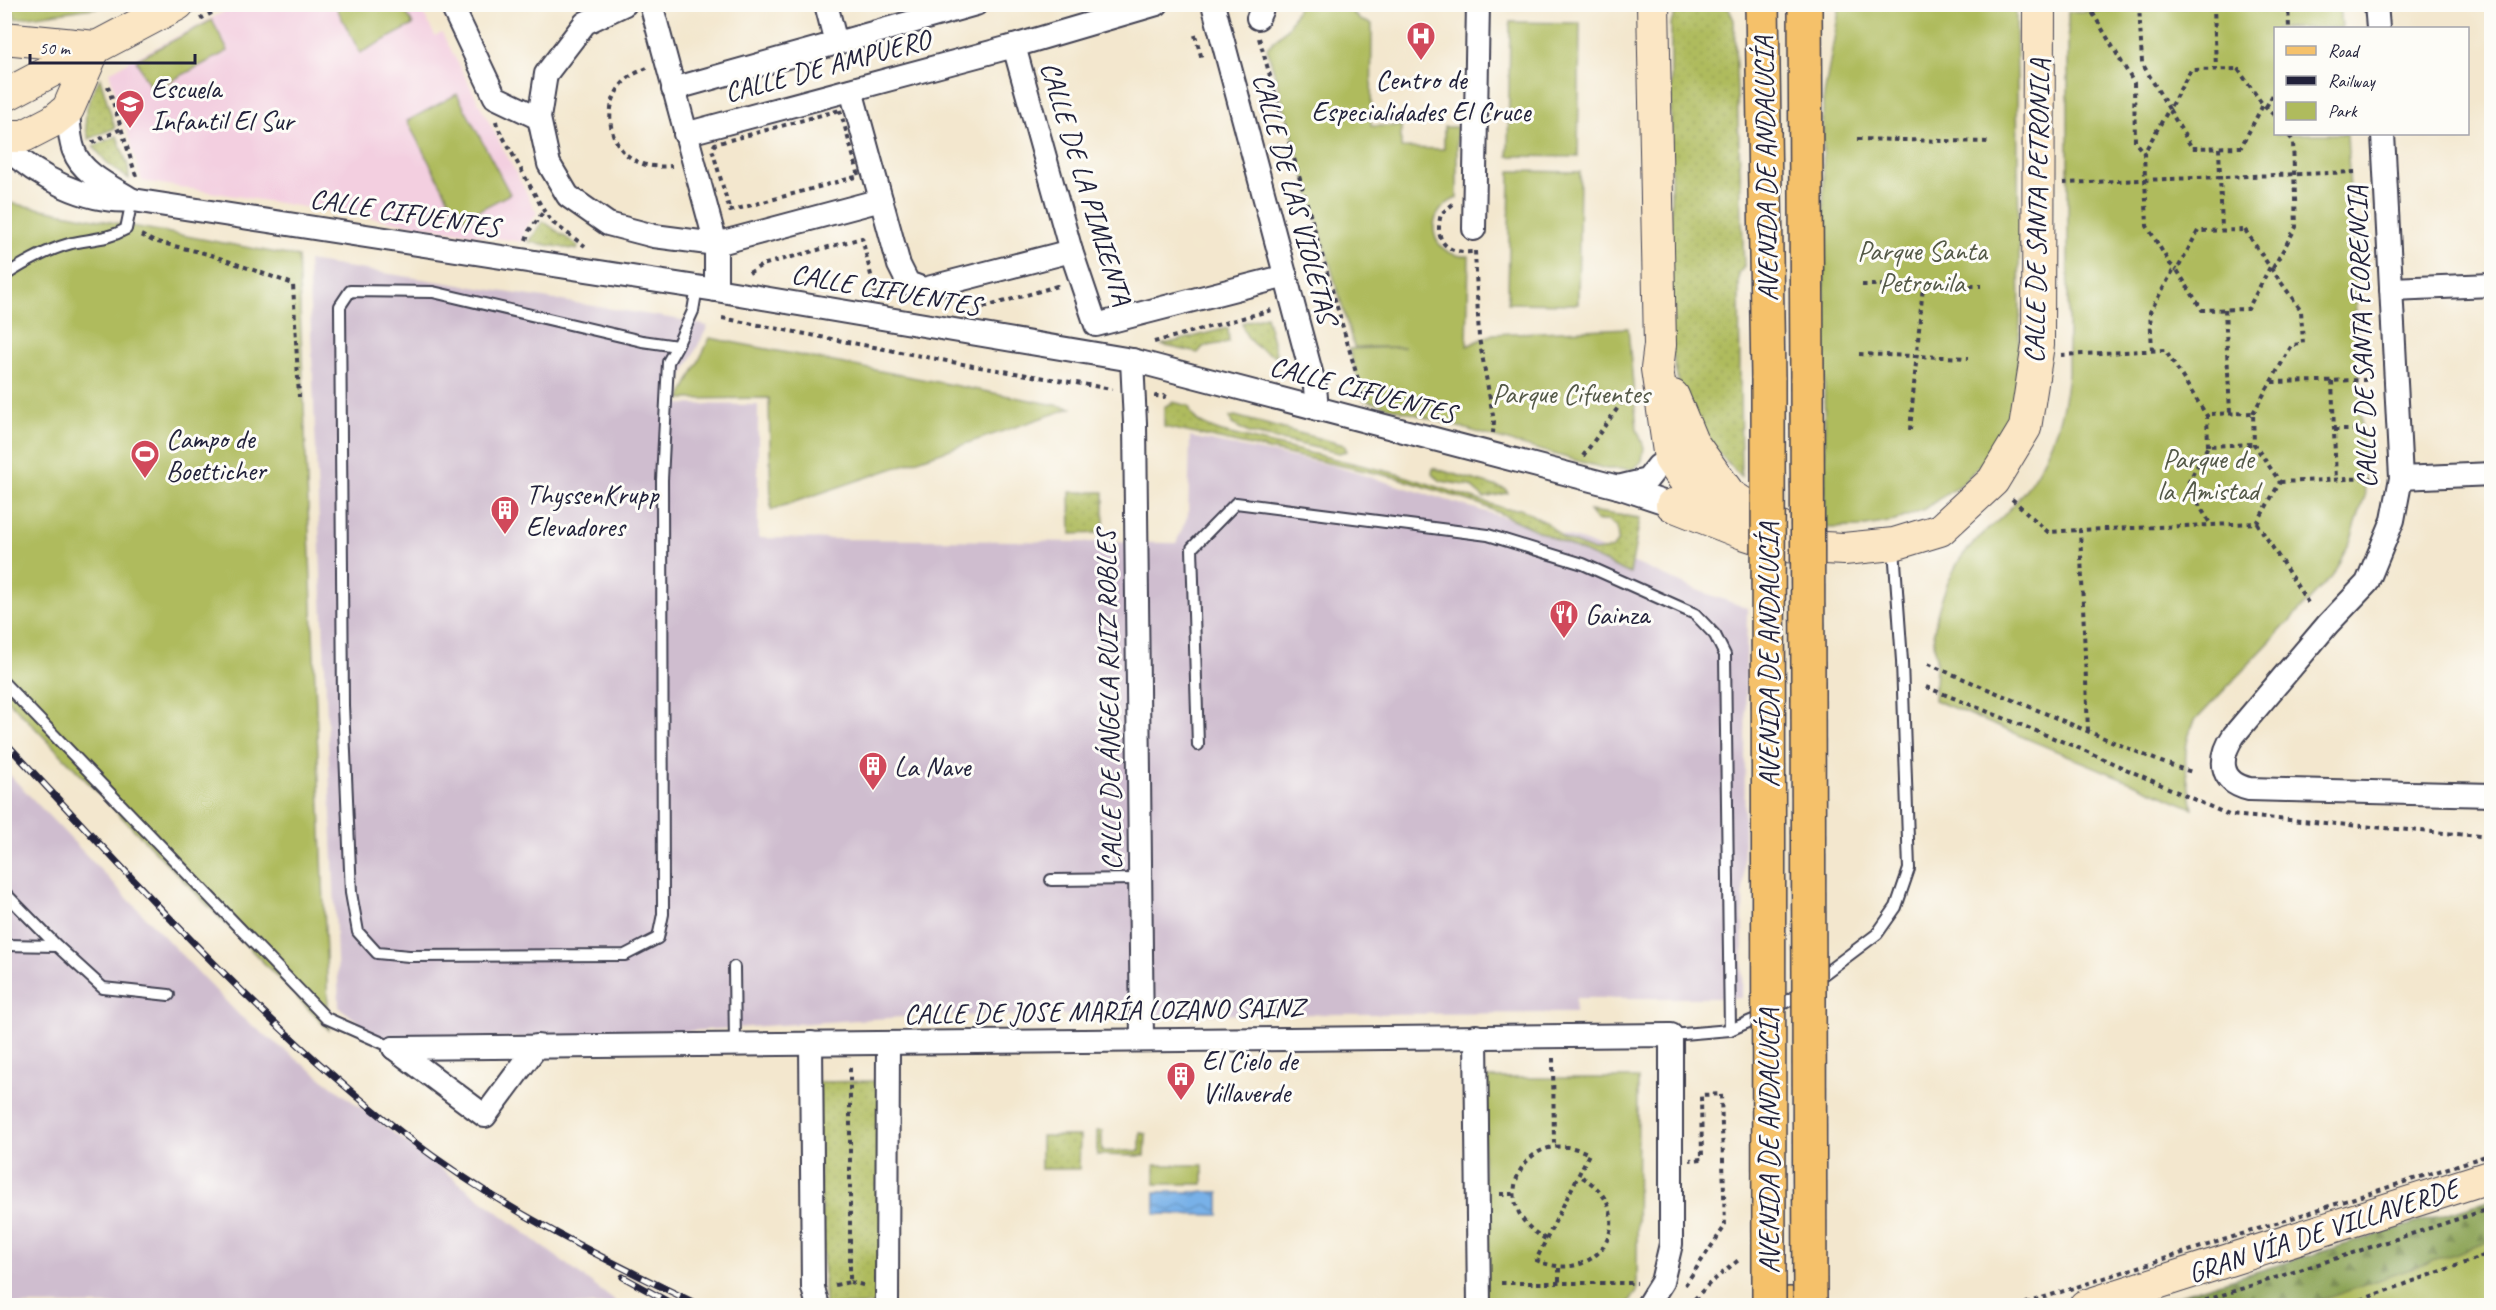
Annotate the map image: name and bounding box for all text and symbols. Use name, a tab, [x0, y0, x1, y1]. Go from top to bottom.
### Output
street label: CALLE DE AMPUERO	[720, 20, 937, 110]
hospital icon: Centro de Especialidades El Cruce	[1405, 20, 1437, 62]
scale bar	[30, 27, 195, 65]
legend	[2274, 27, 2469, 135]
street label: AVENIDA DE ANDALUCÍA	[1746, 34, 1785, 302]
text: 50 m	[39, 37, 72, 59]
text: Road	[2328, 40, 2361, 62]
street label: CALLE DE LA PIMIENTA	[1033, 57, 1140, 310]
street label: CALLE DE SANTA PETRONILA	[2016, 58, 2057, 364]
place label: Centro de Especialidades El Cruce	[1312, 62, 1532, 129]
street label: CALLE DE LAS VIOLETAS	[1245, 69, 1347, 332]
text: Railway	[2328, 70, 2376, 92]
place label: Escuela Infantil El Sur	[151, 71, 296, 138]
school or university icon: Escuela Infantil El Sur	[114, 88, 146, 130]
text: Park	[2328, 100, 2358, 122]
street label: CALLE CIFUENTES	[308, 180, 505, 245]
street label: CALLE DE SANTA FLORENCIA	[2339, 184, 2384, 489]
park label: Parque Santa Petronila	[1857, 233, 1989, 300]
street label: CALLE CIFUENTES	[789, 256, 986, 324]
street label: CALLE CIFUENTES	[1266, 348, 1463, 432]
park label: Parque Cifuentes	[1492, 376, 1652, 411]
place label: Campo de Boetticher	[166, 421, 268, 488]
sports icon: Campo de Boetticher	[129, 438, 161, 480]
park label: Parque de la Amistad	[2157, 441, 2263, 508]
place label: ThyssenKrupp Elevadores	[526, 477, 660, 544]
building icon: ThyssenKrupp Elevadores	[489, 494, 521, 536]
street label: AVENIDA DE ANDALUCÍA	[1751, 521, 1786, 787]
street label: CALLE DE ÁNGELA RUIZ ROBLES	[1088, 525, 1129, 871]
place label: Gainza	[1585, 597, 1652, 632]
restaurant icon: Gainza	[1548, 598, 1580, 640]
place label: La Nave	[894, 749, 972, 784]
building icon: La Nave	[857, 750, 889, 792]
street label: CALLE DE JOSE MARÍA LOZANO SAINZ	[903, 989, 1309, 1031]
street label: AVENIDA DE ANDALUCÍA	[1751, 1007, 1786, 1273]
place label: El Cielo de Villaverde	[1202, 1043, 1299, 1110]
building icon: El Cielo de Villaverde	[1165, 1060, 1197, 1102]
street label: GRAN VÍA DE VILLAVERDE	[2184, 1169, 2466, 1291]

